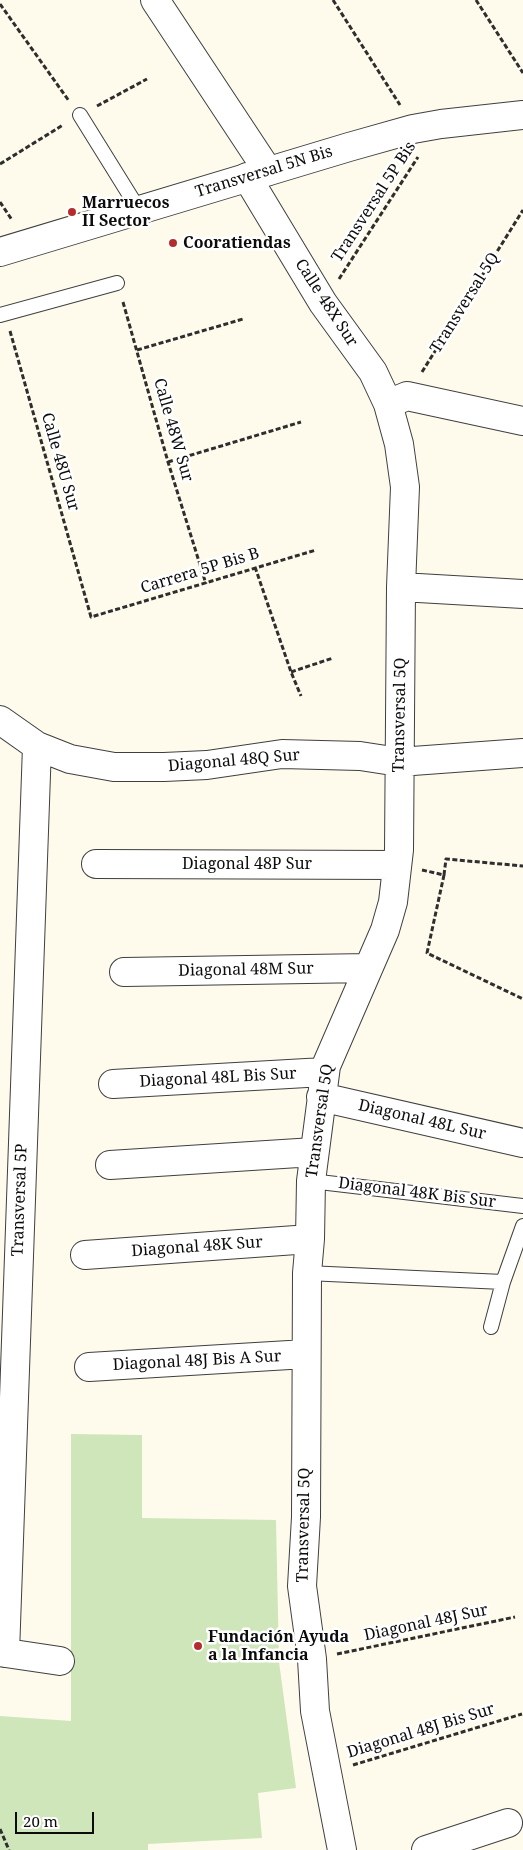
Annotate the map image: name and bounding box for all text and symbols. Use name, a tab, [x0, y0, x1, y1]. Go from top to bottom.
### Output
street label: Transversal 5P Bis	[328, 138, 420, 266]
street label: Transversal 5N Bis	[193, 142, 335, 202]
place label: Marruecos II Sector	[82, 193, 169, 231]
marker: Marruecos II Sector	[66, 206, 78, 218]
place label: Cooratiendas	[183, 233, 291, 253]
marker: Cooratiendas	[167, 237, 179, 249]
street label: Transversal 5Q	[426, 249, 504, 357]
street label: Calle 48X Sur	[291, 256, 361, 350]
street label: Calle 48W Sur	[149, 376, 197, 484]
street label: Calle 48U Sur	[37, 411, 83, 513]
street label: Carrera 5P Bis B	[138, 544, 262, 598]
street label: Transversal 5Q	[389, 657, 411, 773]
street label: Diagonal 48Q Sur	[167, 746, 301, 776]
street label: Diagonal 48P Sur	[182, 854, 312, 874]
street label: Diagonal 48M Sur	[178, 959, 314, 981]
street label: Transversal 5Q	[302, 1063, 338, 1179]
street label: Diagonal 48L Bis Sur	[139, 1064, 297, 1092]
street label: Diagonal 48L Sur	[356, 1096, 488, 1144]
street label: Transversal 5P	[8, 1143, 32, 1257]
street label: Diagonal 48K Bis Sur	[337, 1174, 497, 1212]
street label: Diagonal 48K Sur	[131, 1233, 263, 1261]
street label: Diagonal 48J Bis A Sur	[112, 1347, 282, 1375]
street label: Transversal 5Q	[293, 1467, 315, 1583]
street label: Diagonal 48J Sur	[362, 1600, 490, 1646]
place label: Fundación Ayuda a la Infancia	[208, 1627, 349, 1665]
marker: Fundación Ayuda a la Infancia	[192, 1640, 204, 1652]
street label: Diagonal 48J Bis Sur	[345, 1699, 497, 1763]
scale bar	[18, 1802, 96, 1834]
text: 20 m	[23, 1811, 58, 1831]

